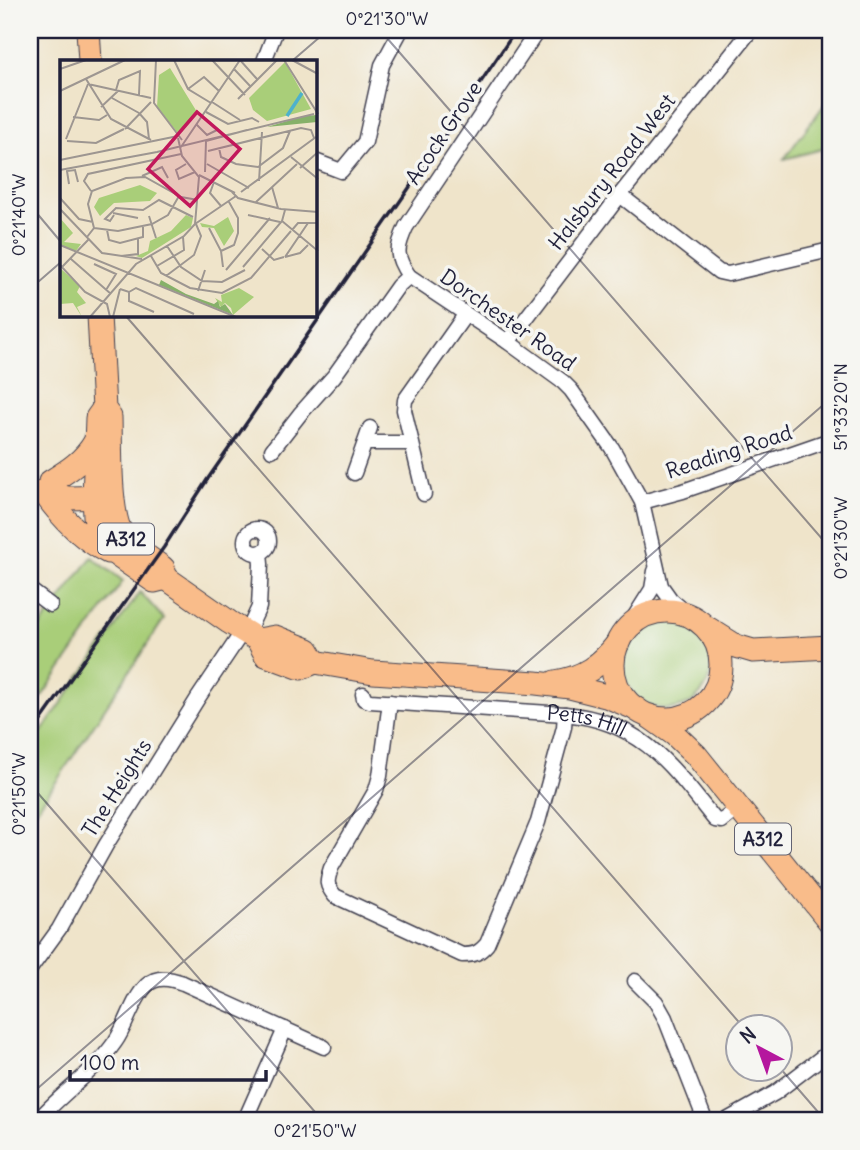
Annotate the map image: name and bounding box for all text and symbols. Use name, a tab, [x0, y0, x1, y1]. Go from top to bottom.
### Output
text: 0°21'30"W	[346, 7, 428, 30]
inset map	[60, 60, 317, 317]
street label: Acock Grove	[399, 76, 488, 190]
street label: Halsbury Road West	[542, 88, 681, 255]
text: 0°21'40"W	[7, 174, 30, 256]
street label: Dorchester Road	[435, 263, 581, 376]
text: 51°33'20"N	[829, 363, 852, 451]
street label: Reading Road	[662, 418, 795, 485]
text: 0°21'30"W	[829, 497, 852, 579]
road number: A312	[98, 524, 154, 554]
street label: Petts Hill	[546, 699, 631, 742]
street label: The Heights	[76, 734, 157, 842]
text: 0°21'50"W	[7, 753, 30, 836]
road number: A312	[735, 824, 791, 854]
north arrow	[724, 1014, 794, 1084]
text: N	[735, 1022, 761, 1049]
scale bar	[70, 1038, 266, 1082]
text: 100 m	[80, 1049, 139, 1076]
text: 0°21'50"W	[274, 1119, 357, 1142]

